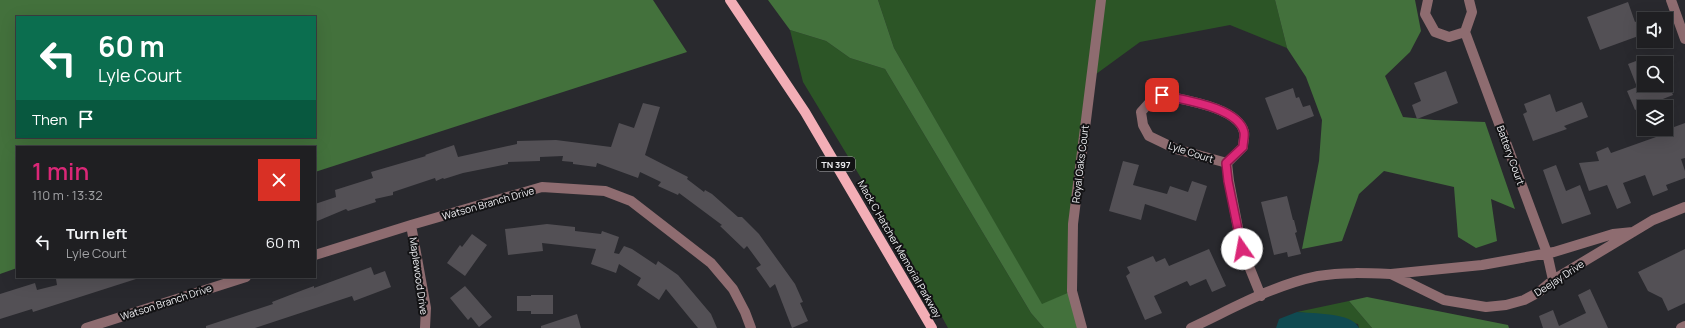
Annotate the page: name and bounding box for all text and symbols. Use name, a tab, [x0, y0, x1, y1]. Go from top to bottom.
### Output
map controls	[1637, 12, 1673, 136]
button: sound	[1637, 12, 1673, 48]
text: 60 m	[98, 27, 165, 65]
icon: left	[32, 32, 84, 84]
button: search	[1637, 56, 1673, 92]
text: Lyle Court	[98, 63, 182, 87]
pin	[1145, 78, 1179, 112]
icon: arrive	[1151, 84, 1173, 106]
button: layers	[1637, 100, 1673, 136]
icon: arrive	[75, 108, 97, 130]
text: Then	[32, 109, 67, 130]
street label: Battery Court	[1494, 123, 1528, 187]
street label: Royal Oaks Court	[1068, 124, 1092, 204]
street label: Lyle Court	[1167, 138, 1215, 166]
text: 1 min	[32, 154, 89, 187]
road number: TN 397	[817, 157, 855, 171]
button: close	[258, 159, 300, 201]
street label: Mack C Hatcher Memorial Parkway	[855, 178, 946, 321]
street label: Watson Branch Drive	[440, 183, 536, 223]
text: 110 m · 13:32	[32, 186, 103, 204]
text: Turn left	[66, 223, 128, 244]
position arrow	[1221, 228, 1263, 270]
icon: left	[32, 231, 54, 253]
text: 60 m	[266, 232, 300, 253]
street label: Maplewood Drive	[407, 236, 431, 316]
text: Lyle Court	[66, 244, 127, 262]
street label: Deejay Drive	[1531, 257, 1587, 299]
street label: Watson Branch Drive	[118, 281, 214, 323]

